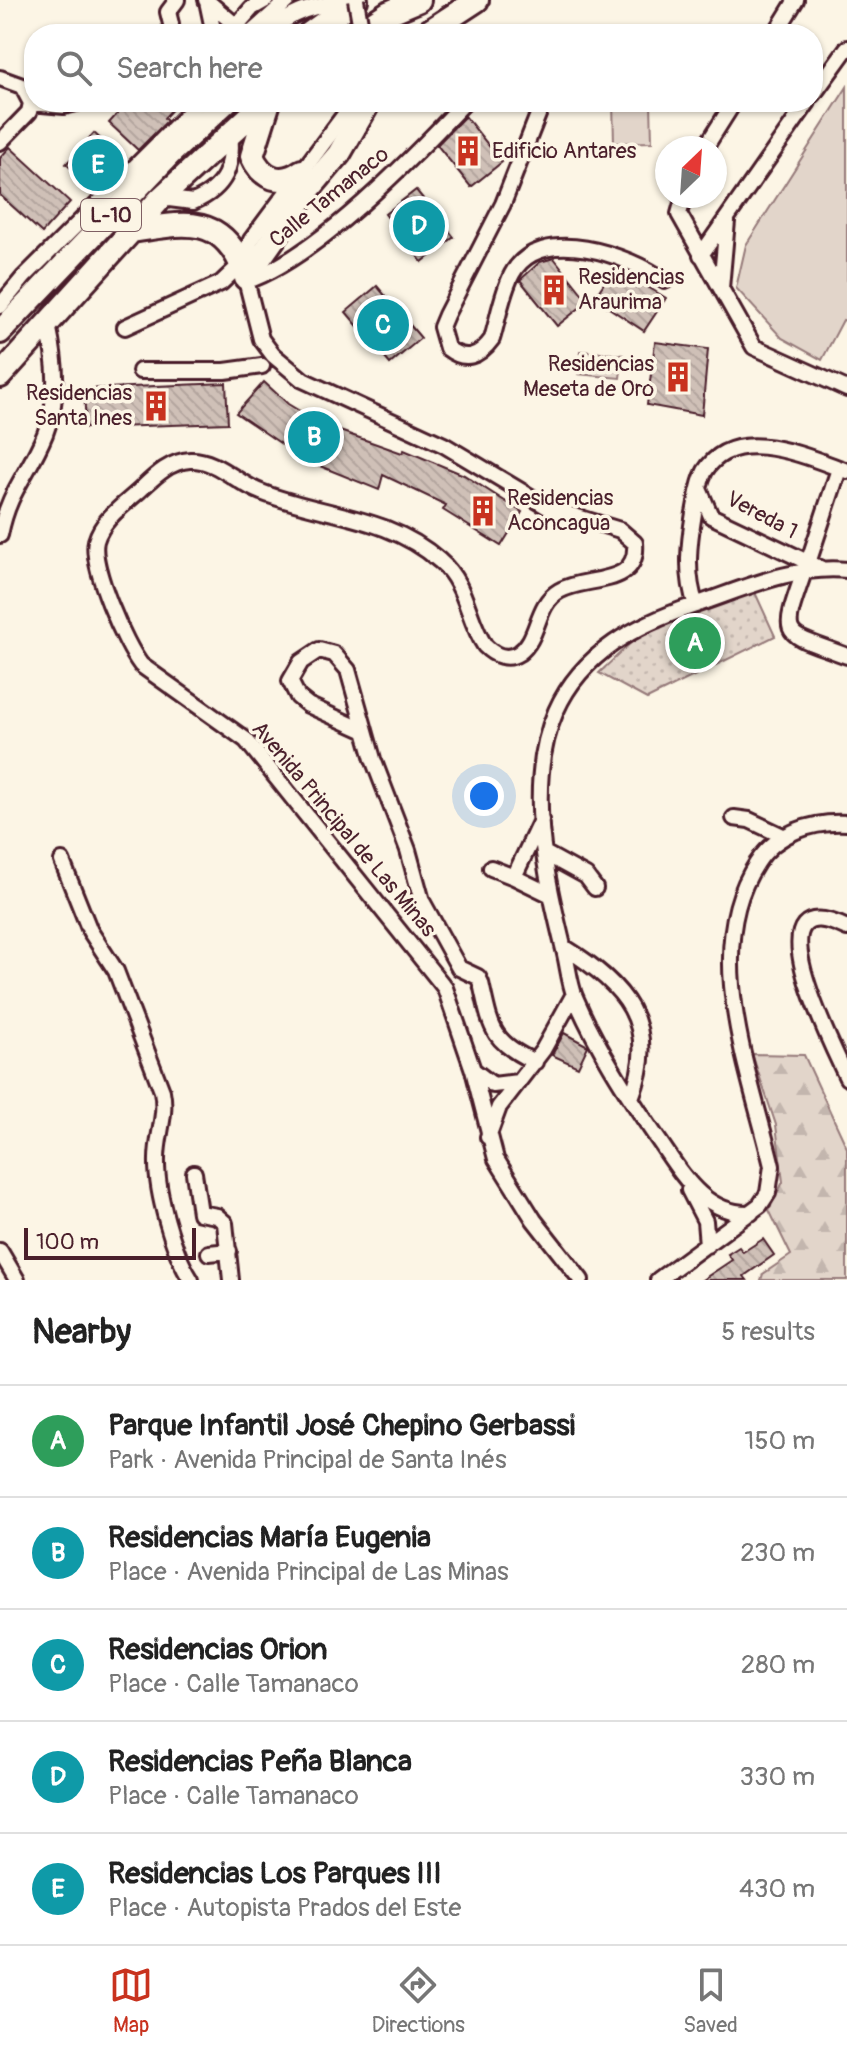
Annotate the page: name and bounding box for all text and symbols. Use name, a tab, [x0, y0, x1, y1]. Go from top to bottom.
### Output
search box	[24, 24, 823, 112]
icon: search	[52, 46, 96, 90]
text: Search here	[116, 50, 263, 87]
building icon: Edificio Antares	[451, 134, 485, 168]
pin: E	[72, 135, 124, 195]
north arrow	[655, 136, 727, 208]
place label: Edificio Antares	[492, 137, 637, 165]
street label: Calle Tamanaco	[264, 140, 395, 254]
pin: D	[393, 196, 445, 256]
road number: L-10	[81, 199, 141, 231]
place label: Residencias Araurima	[578, 263, 685, 316]
building icon: Residencias Araurima	[537, 273, 571, 307]
pin: C	[357, 295, 409, 355]
place label: Residencias Meseta de Oro	[523, 350, 654, 403]
building icon: Residencias Meseta de Oro	[661, 360, 695, 394]
place label: Residencias Santa Ines	[26, 379, 132, 432]
building icon: Residencias Santa Ines	[139, 389, 173, 423]
pin: B	[288, 407, 340, 467]
place label: Residencias Aconcagua	[507, 484, 614, 537]
street label: Vereda 1	[722, 485, 802, 545]
building icon: Residencias Aconcagua	[466, 494, 500, 528]
pin: A	[669, 613, 721, 673]
street label: Avenida Principal de Las Minas	[246, 716, 442, 943]
your location	[464, 776, 504, 816]
scale bar	[24, 1224, 196, 1260]
text: 100 m	[36, 1228, 99, 1256]
text: Nearby	[32, 1311, 131, 1354]
text: 5 results	[721, 1316, 815, 1348]
text: Parque Infantil José Chepino Gerbassi	[108, 1407, 575, 1444]
text: A	[50, 1425, 66, 1457]
text: 150 m	[744, 1425, 815, 1457]
text: Park · Avenida Principal de Santa Inés	[108, 1444, 507, 1476]
text: Residencias María Eugenia	[108, 1519, 431, 1556]
text: B	[51, 1537, 65, 1569]
text: 230 m	[740, 1537, 815, 1569]
text: Place · Avenida Principal de Las Minas	[108, 1556, 509, 1588]
text: Residencias Orion	[108, 1631, 327, 1668]
text: C	[50, 1649, 66, 1681]
text: 280 m	[741, 1649, 815, 1681]
text: Place · Calle Tamanaco	[108, 1668, 359, 1700]
text: Residencias Peña Blanca	[108, 1743, 412, 1780]
text: D	[50, 1761, 66, 1793]
text: 330 m	[739, 1761, 815, 1793]
text: Place · Calle Tamanaco	[108, 1780, 359, 1812]
text: Residencias Los Parques III	[108, 1855, 442, 1892]
text: E	[51, 1873, 65, 1905]
text: 430 m	[739, 1873, 815, 1905]
text: Place · Autopista Prados del Este	[108, 1892, 461, 1924]
tab: Map	[109, 1963, 153, 2039]
tab: Directions	[372, 1963, 465, 2039]
tab: Saved	[683, 1963, 738, 2039]

